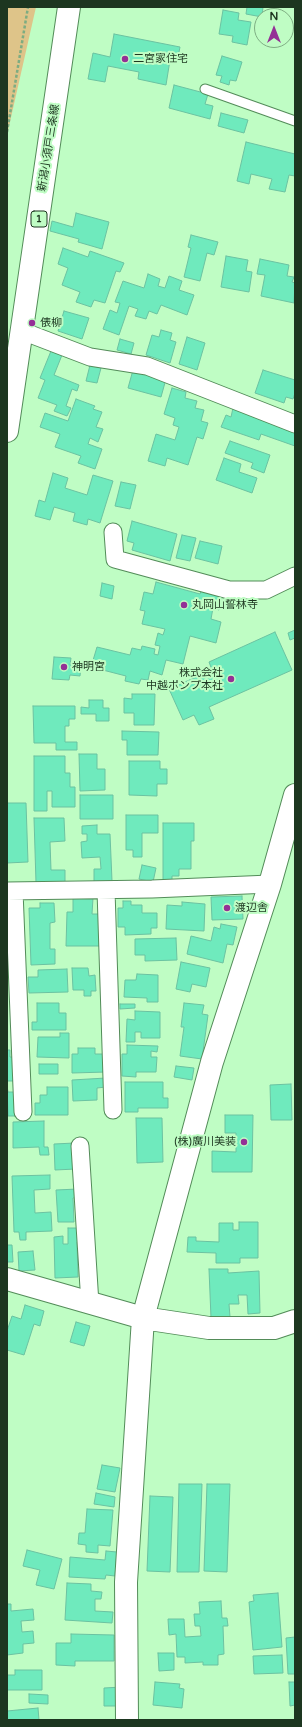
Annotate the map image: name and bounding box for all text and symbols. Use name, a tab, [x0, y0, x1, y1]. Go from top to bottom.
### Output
north arrow	[254, 8, 294, 48]
text: N	[270, 10, 278, 23]
place label: 二宮家住宅	[133, 52, 188, 66]
marker: 二宮家住宅	[120, 54, 130, 64]
street label: 新潟小須戸三条線	[36, 104, 62, 192]
road number: 1	[31, 211, 47, 227]
place label: 俵柳	[40, 316, 62, 330]
marker: 俵柳	[27, 318, 37, 328]
place label: 丸岡山誓林寺	[192, 598, 258, 612]
marker: 丸岡山誓林寺	[179, 600, 189, 610]
place label: 神明宮	[72, 660, 105, 674]
marker: 神明宮	[59, 662, 69, 672]
place label: 株式会社 中越ポンプ本社	[146, 666, 223, 692]
marker: 株式会社 中越ポンプ本社	[226, 674, 236, 684]
place label: 渡辺舎	[235, 901, 268, 915]
marker: 渡辺舎	[222, 903, 232, 913]
place label: (株)廣川美装	[174, 1135, 236, 1149]
marker: (株)廣川美装	[239, 1137, 249, 1147]

